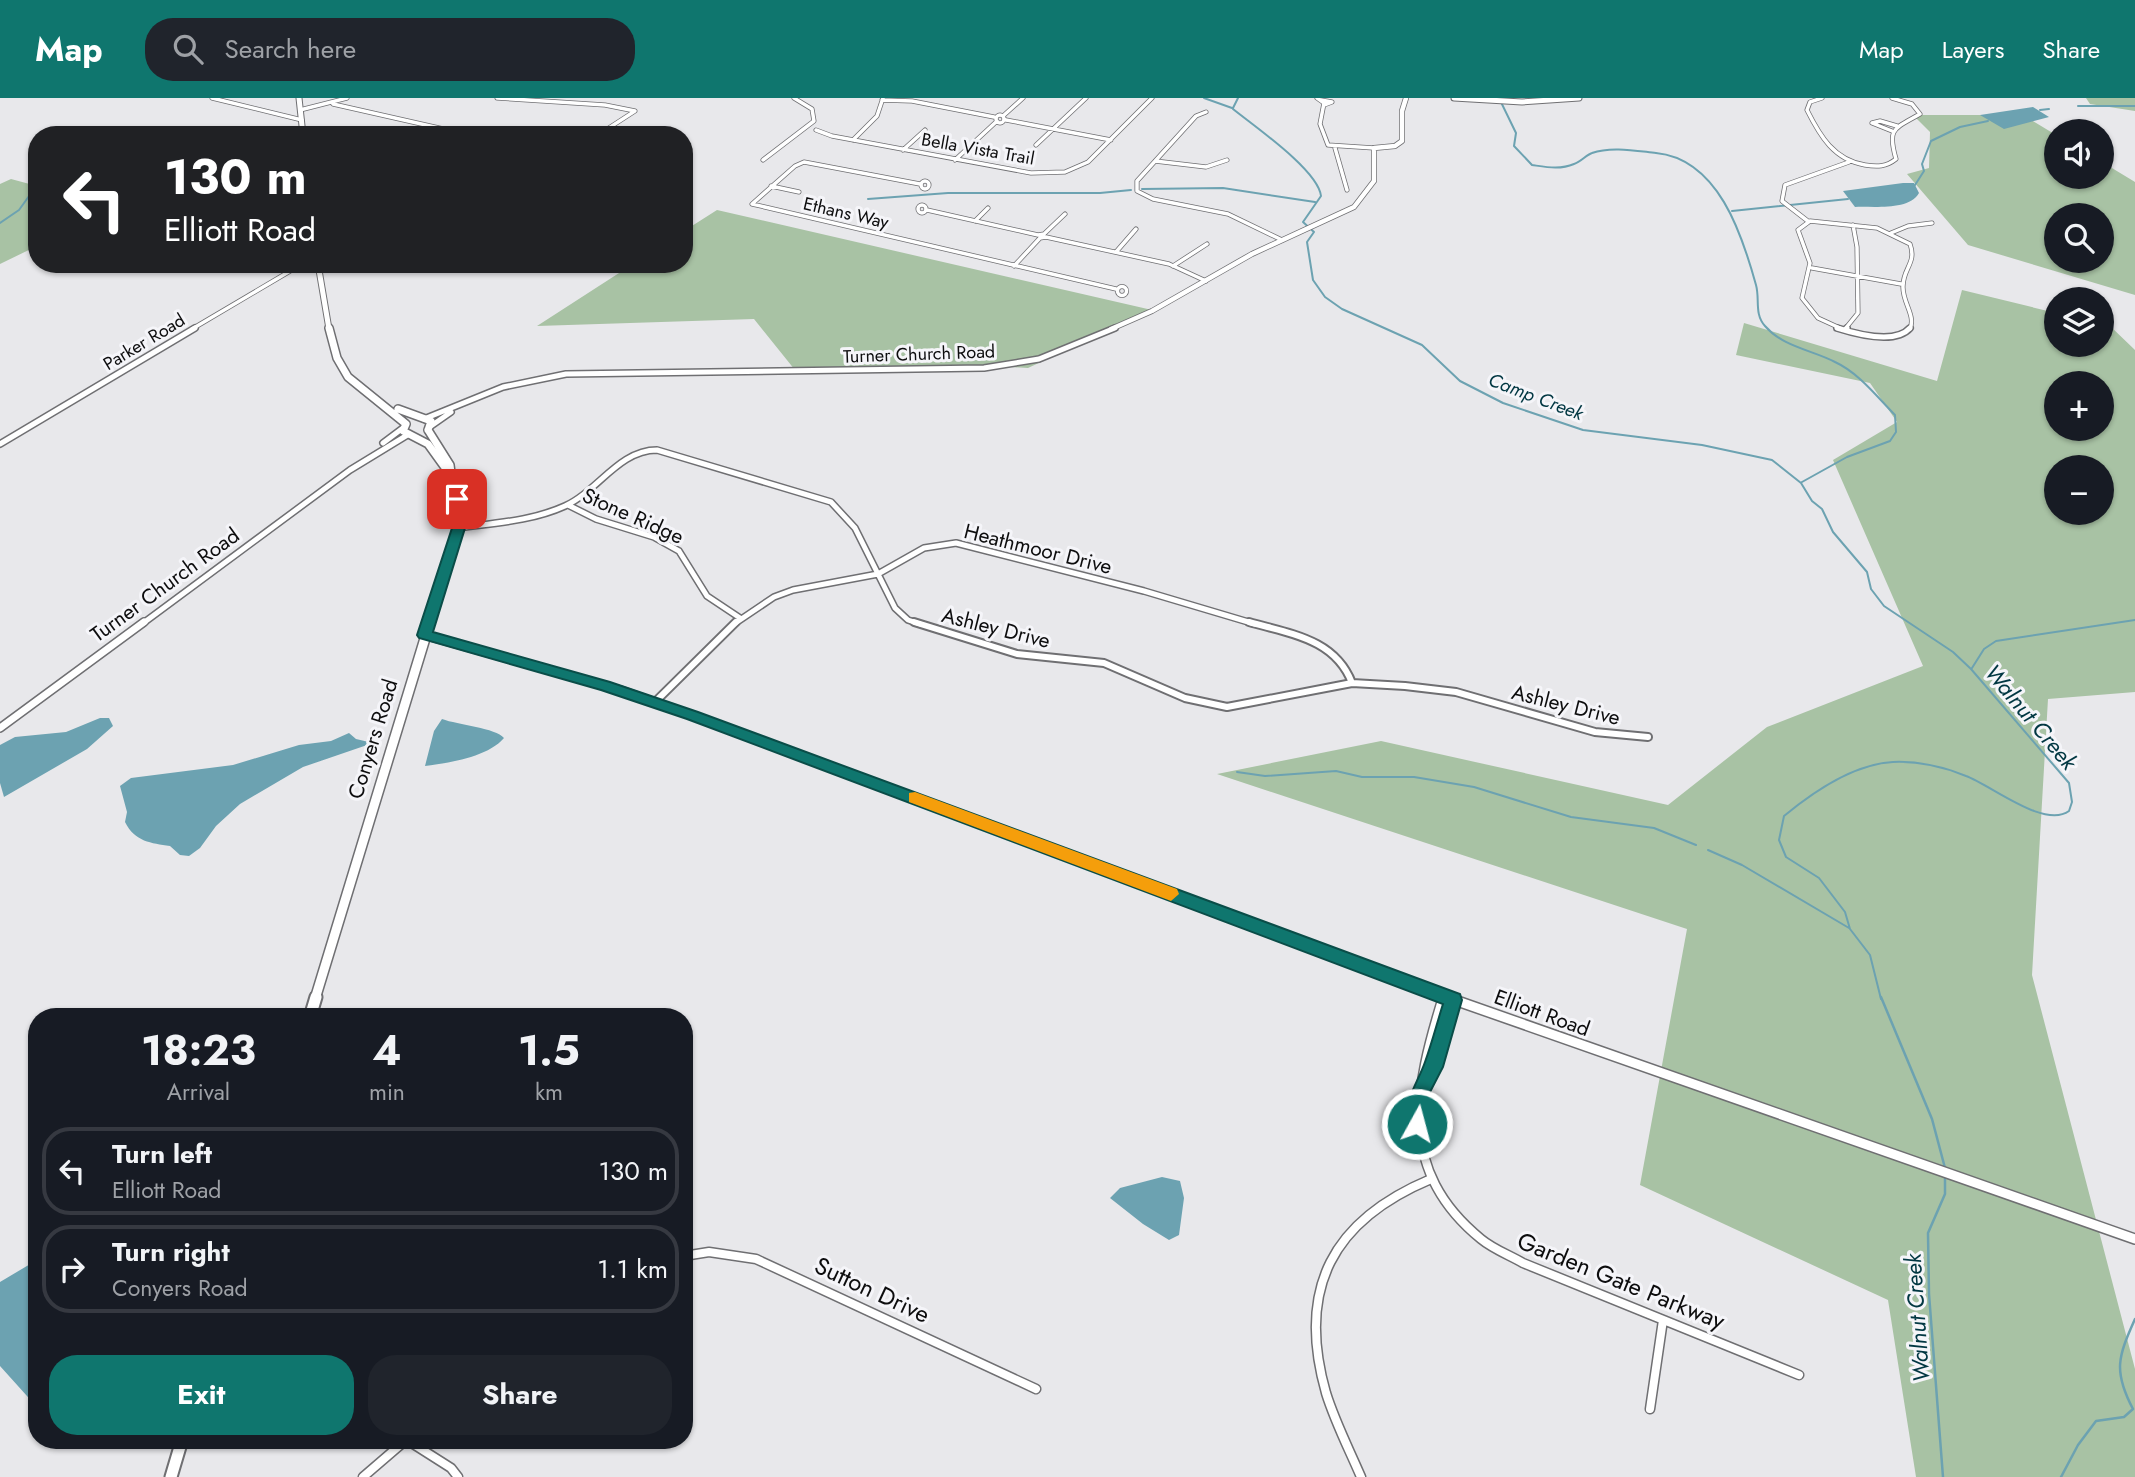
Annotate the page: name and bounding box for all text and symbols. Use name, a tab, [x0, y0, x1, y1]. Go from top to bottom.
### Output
search box	[145, 18, 635, 81]
text: Map	[35, 26, 103, 73]
icon: search	[169, 30, 207, 68]
text: Search here	[225, 30, 356, 68]
text: Map	[1859, 32, 1904, 67]
text: Layers	[1942, 32, 2004, 67]
text: Share	[2042, 32, 2100, 67]
map controls	[2044, 119, 2114, 525]
button: sound	[2044, 119, 2114, 189]
street label: Bella Vista Trail	[919, 126, 1037, 172]
text: 130 m	[164, 142, 307, 212]
icon: left	[49, 154, 140, 245]
street label: Ethans Way	[801, 191, 891, 235]
button: search	[2044, 203, 2114, 273]
text: Elliott Road	[164, 207, 316, 253]
button: layers	[2044, 287, 2114, 357]
street label: Parker Road	[98, 307, 190, 377]
street label: Turner Church Road	[842, 338, 996, 370]
water label: Camp Creek	[1485, 366, 1588, 427]
button: +	[2044, 371, 2114, 441]
button: −	[2044, 455, 2114, 525]
pin	[427, 469, 487, 529]
icon: arrive	[438, 480, 476, 518]
street label: Stone Ridge	[578, 480, 689, 552]
street label: Heathmoor Drive	[961, 516, 1115, 582]
street label: Turner Church Road	[84, 521, 246, 649]
street label: Ashley Drive	[939, 600, 1054, 656]
water label: Walnut Creek	[1977, 657, 2086, 778]
street label: Conyers Road	[341, 675, 405, 803]
street label: Ashley Drive	[1509, 677, 1624, 733]
street label: Elliott Road	[1490, 982, 1594, 1044]
text: 18:23	[141, 1020, 256, 1081]
text: 4	[372, 1020, 402, 1081]
text: 1.5	[518, 1020, 580, 1081]
text: Arrival	[167, 1075, 230, 1109]
text: min	[369, 1075, 405, 1109]
text: km	[535, 1075, 563, 1109]
position arrow	[1380, 1087, 1454, 1161]
text: Turn left	[112, 1135, 212, 1173]
icon: left	[53, 1152, 91, 1190]
text: 130 m	[598, 1152, 668, 1190]
text: Elliott Road	[112, 1173, 221, 1207]
street label: Garden Gate Parkway	[1512, 1223, 1731, 1338]
text: Turn right	[112, 1233, 230, 1271]
street label: Sutton Drive	[809, 1248, 936, 1332]
icon: right	[53, 1250, 91, 1288]
text: 1.1 km	[597, 1250, 668, 1288]
water label: Walnut Creek	[1895, 1251, 1938, 1383]
text: Conyers Road	[112, 1271, 248, 1305]
button: Exit	[49, 1355, 354, 1435]
button: Share	[368, 1355, 672, 1435]

